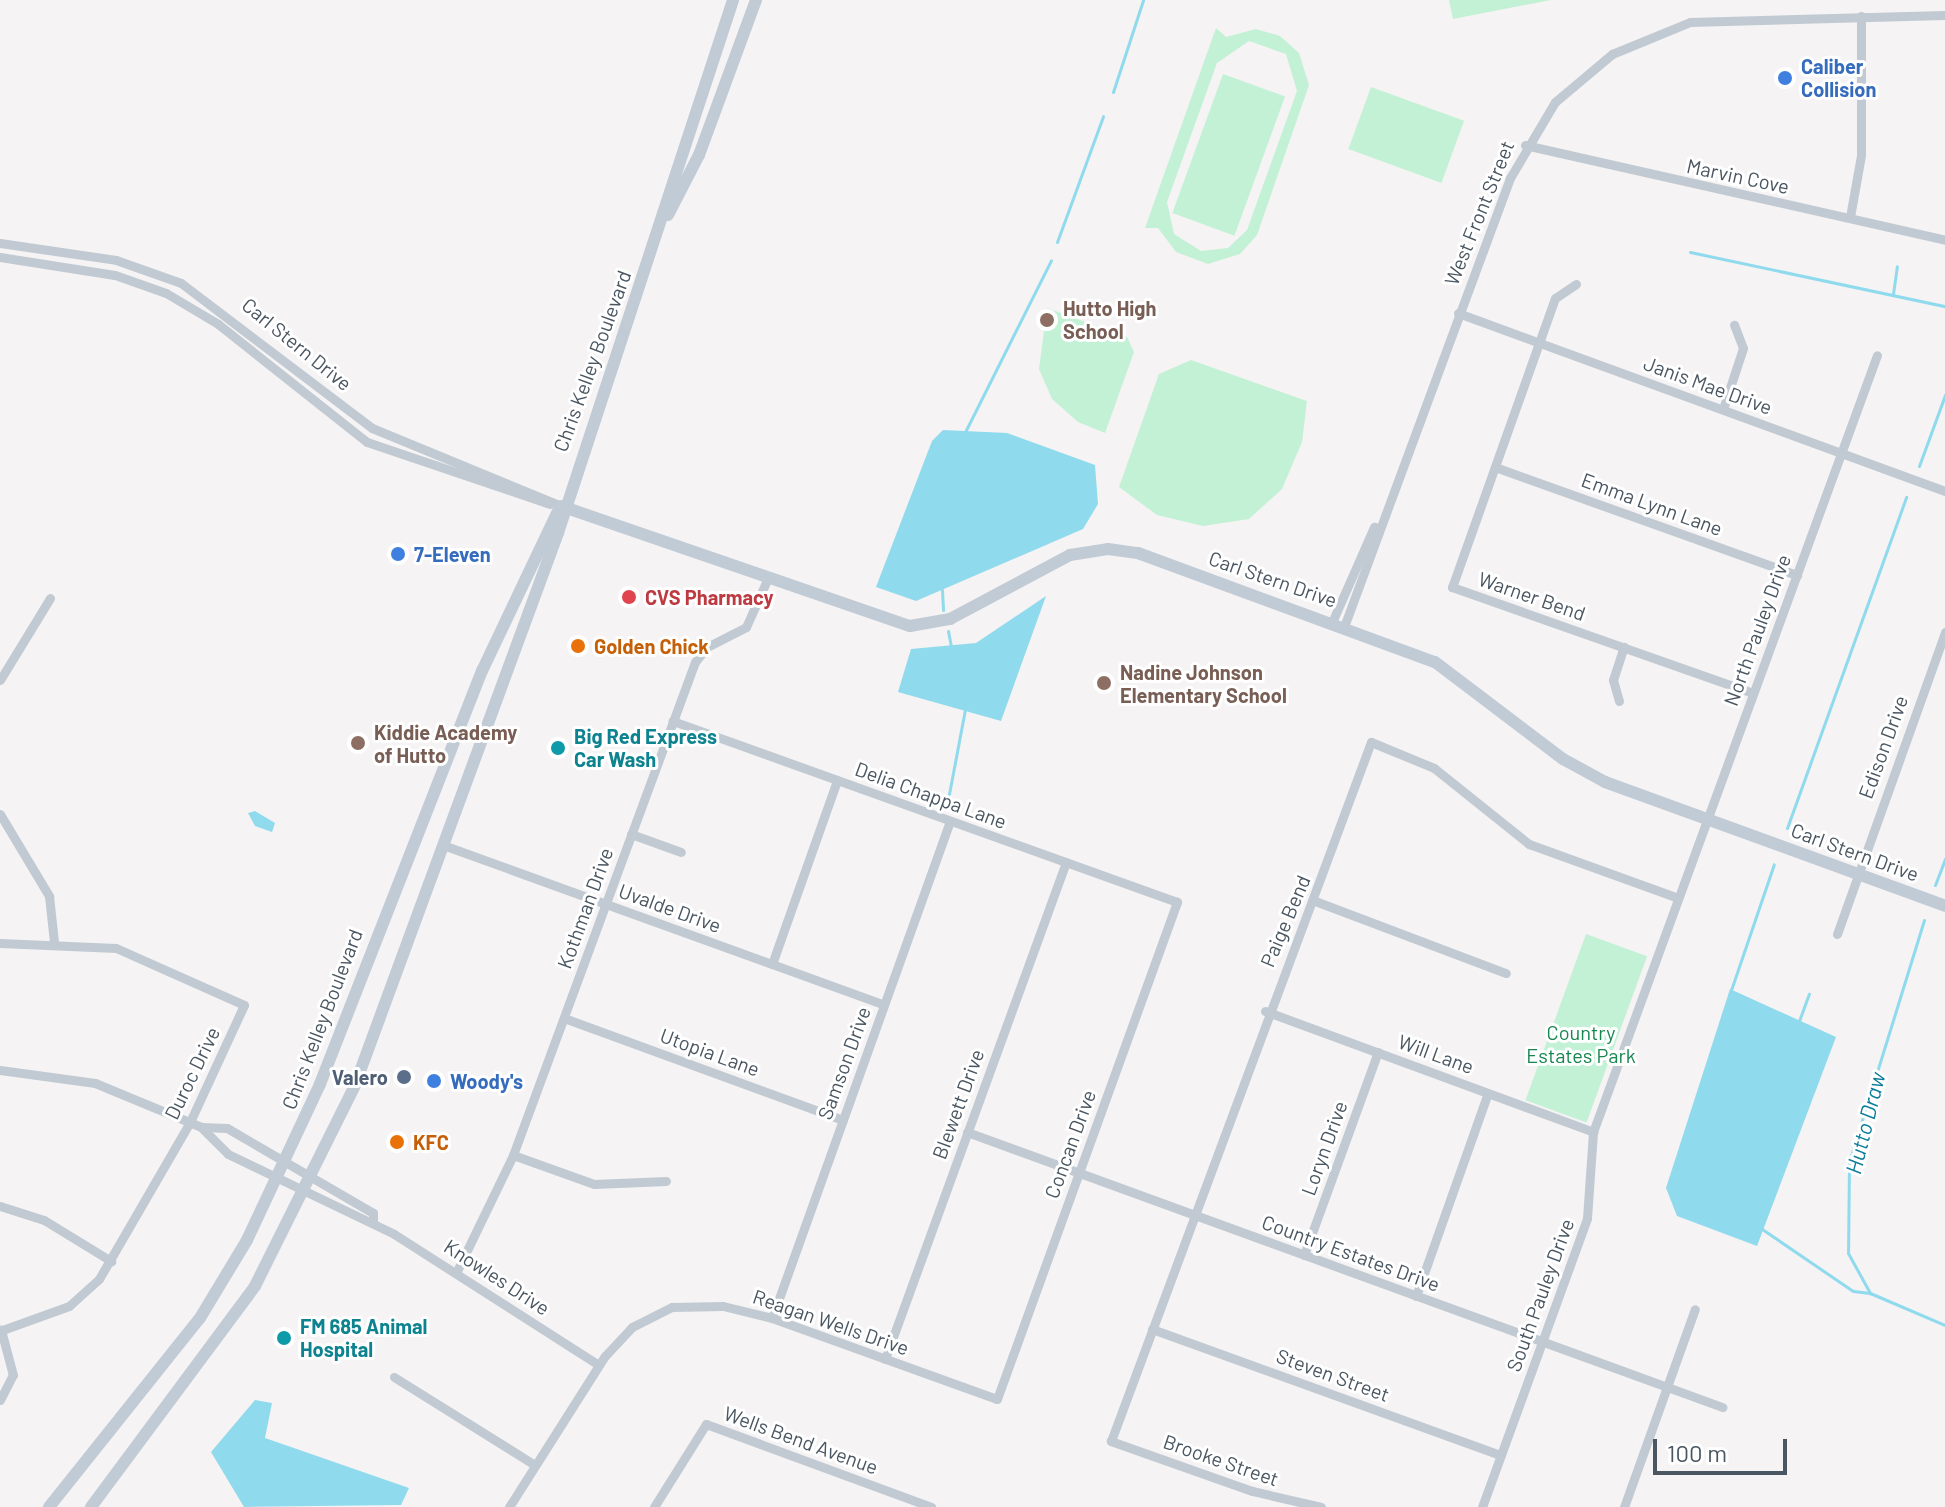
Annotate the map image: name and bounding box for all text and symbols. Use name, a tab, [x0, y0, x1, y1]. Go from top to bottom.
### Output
place label: Caliber Collision	[1801, 54, 1876, 101]
marker: Caliber Collision	[1776, 69, 1794, 87]
street label: West Front Street	[1439, 137, 1519, 289]
street label: Marvin Cove	[1685, 153, 1791, 199]
street label: Chris Kelley Boulevard	[548, 267, 636, 455]
street label: Carl Stern Drive	[237, 292, 357, 396]
place label: Hutto High School	[1063, 296, 1156, 343]
marker: Hutto High School	[1038, 311, 1056, 329]
street label: Janis Mae Drive	[1640, 351, 1776, 419]
street label: Emma Lynn Lane	[1578, 467, 1726, 541]
place label: 7-Eleven	[414, 542, 491, 566]
marker: 7-Eleven	[389, 545, 407, 563]
street label: Carl Stern Drive	[1206, 546, 1340, 612]
street label: North Pauley Drive	[1718, 551, 1796, 709]
street label: Warner Bend	[1475, 567, 1589, 625]
place label: CVS Pharmacy	[645, 585, 774, 609]
marker: CVS Pharmacy	[620, 588, 638, 606]
place label: Golden Chick	[594, 634, 709, 658]
marker: Golden Chick	[569, 637, 587, 655]
place label: Nadine Johnson Elementary School	[1120, 660, 1287, 707]
marker: Nadine Johnson Elementary School	[1095, 674, 1113, 692]
street label: Edison Drive	[1853, 692, 1913, 802]
place label: Kiddie Academy of Hutto	[374, 720, 517, 767]
place label: Big Red Express Car Wash	[574, 724, 717, 771]
marker: Kiddie Academy of Hutto	[349, 734, 367, 752]
marker: Big Red Express Car Wash	[549, 739, 567, 757]
street label: Delia Chappa Lane	[852, 756, 1010, 834]
street label: Carl Stern Drive	[1788, 818, 1922, 886]
street label: Kothman Drive	[552, 844, 618, 972]
street label: Paige Bend	[1255, 872, 1315, 970]
street label: Uvalde Drive	[616, 878, 724, 938]
street label: Chris Kelley Boulevard	[277, 926, 367, 1112]
street label: Samson Drive	[813, 1003, 875, 1123]
park label: Country Estates Park	[1526, 1021, 1636, 1068]
street label: Duroc Drive	[159, 1023, 225, 1123]
street label: Utopia Lane	[657, 1023, 763, 1081]
street label: Will Lane	[1395, 1029, 1477, 1079]
street label: Blewett Drive	[927, 1046, 989, 1162]
place label: Valero	[332, 1065, 388, 1089]
marker: Valero	[395, 1068, 413, 1086]
place label: Woody's	[450, 1069, 523, 1093]
water label: Hutto Draw	[1840, 1069, 1890, 1177]
marker: Woody's	[425, 1072, 443, 1090]
street label: Concan Drive	[1039, 1087, 1101, 1201]
street label: Loryn Drive	[1296, 1098, 1352, 1198]
place label: KFC	[413, 1130, 449, 1154]
marker: KFC	[388, 1133, 406, 1151]
street label: Country Estates Drive	[1259, 1210, 1443, 1296]
street label: South Pauley Drive	[1501, 1215, 1579, 1375]
street label: Knowles Drive	[440, 1234, 554, 1320]
street label: Reagan Wells Drive	[750, 1284, 912, 1360]
place label: FM 685 Animal Hospital	[300, 1314, 427, 1361]
marker: FM 685 Animal Hospital	[275, 1329, 293, 1347]
street label: Steven Street	[1273, 1344, 1393, 1406]
street label: Wells Bend Avenue	[721, 1401, 881, 1479]
scale bar	[1657, 1423, 1791, 1473]
street label: Brooke Street	[1160, 1429, 1282, 1491]
text: 100 m	[1667, 1438, 1727, 1467]

